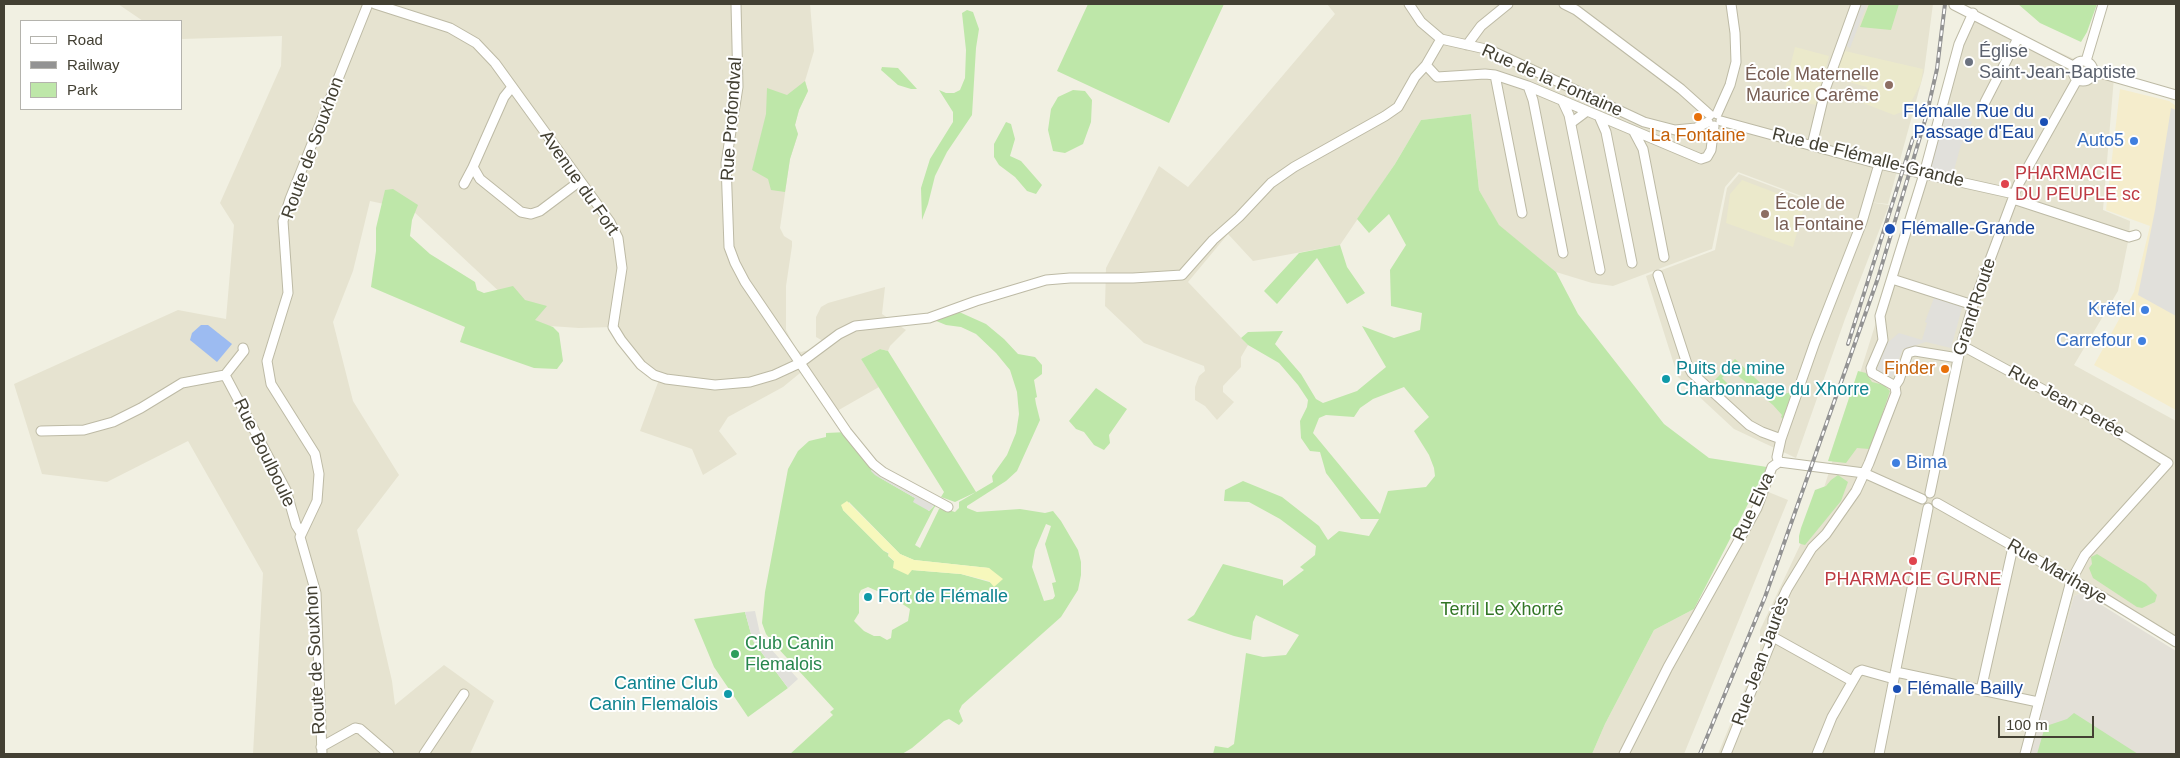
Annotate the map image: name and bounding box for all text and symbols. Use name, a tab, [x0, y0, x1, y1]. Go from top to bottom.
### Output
legend	[20, 20, 182, 110]
text: Road	[67, 31, 103, 48]
street label: Rue de la Fontaine	[1478, 40, 1626, 122]
place label: Église Saint-Jean-Baptiste	[1979, 41, 2136, 84]
text: Railway	[67, 56, 120, 73]
street label: Rue Profondval	[717, 56, 747, 182]
marker: Église Saint-Jean-Baptiste	[1963, 56, 1975, 68]
place label: École Maternelle Maurice Carême	[1745, 64, 1879, 106]
street label: Route de Souxhon	[277, 74, 349, 222]
marker: École Maternelle Maurice Carême	[1883, 79, 1895, 91]
text: Park	[67, 81, 98, 98]
place label: Flémalle Rue du Passage d'Eau	[1903, 101, 2034, 144]
marker: La Fontaine	[1692, 111, 1704, 123]
marker: Flémalle Rue du Passage d'Eau	[2038, 116, 2050, 128]
street label: Rue de Flémalle-Grande	[1770, 124, 1966, 192]
place label: La Fontaine	[1650, 125, 1746, 147]
street label: Avenue du Fort	[535, 127, 623, 239]
place label: Auto5	[2077, 130, 2124, 152]
marker: Auto5	[2128, 135, 2140, 147]
place label: PHARMACIE DU PEUPLE sc	[2015, 163, 2140, 205]
marker: PHARMACIE DU PEUPLE sc	[1999, 178, 2011, 190]
place label: École de la Fontaine	[1775, 193, 1864, 235]
marker: École de la Fontaine	[1759, 208, 1771, 220]
place label: Flémalle-Grande	[1901, 218, 2035, 240]
marker: Flémalle-Grande	[1883, 222, 1897, 236]
street label: Grand'Route	[1949, 255, 2001, 359]
place label: Krëfel	[2088, 299, 2135, 321]
marker: Krëfel	[2139, 304, 2151, 316]
place label: Carrefour	[2056, 330, 2132, 352]
marker: Carrefour	[2136, 335, 2148, 347]
place label: Puits de mine Charbonnage du Xhorre	[1676, 358, 1869, 400]
place label: Finder	[1884, 358, 1935, 380]
street label: Rue Jean Perée	[2004, 361, 2128, 443]
marker: Finder	[1939, 363, 1951, 375]
marker: Puits de mine Charbonnage du Xhorre	[1660, 373, 1672, 385]
street label: Rue Boulboule	[228, 395, 300, 511]
place label: Bima	[1906, 452, 1947, 474]
marker: Bima	[1890, 457, 1902, 469]
street label: Rue Elva	[1729, 469, 1779, 545]
street label: Rue Marihaye	[2003, 535, 2111, 609]
marker: PHARMACIE GURNE	[1907, 555, 1919, 567]
place label: PHARMACIE GURNE	[1824, 569, 2002, 591]
street label: Route de Souxhon	[301, 585, 331, 735]
place label: Fort de Flémalle	[878, 586, 1008, 608]
marker: Fort de Flémalle	[862, 591, 874, 603]
street label: Rue Jean Jaurès	[1728, 593, 1794, 729]
park label: Terril Le Xhorré	[1440, 599, 1564, 621]
place label: Club Canin Flemalois	[745, 633, 834, 676]
marker: Club Canin Flemalois	[729, 648, 741, 660]
place label: Cantine Club Canin Flemalois	[589, 673, 718, 716]
place label: Flémalle Bailly	[1907, 678, 2023, 700]
marker: Flémalle Bailly	[1891, 683, 1903, 695]
marker: Cantine Club Canin Flemalois	[722, 688, 734, 700]
scale bar	[2000, 706, 2096, 738]
text: 100 m	[2006, 716, 2048, 733]

